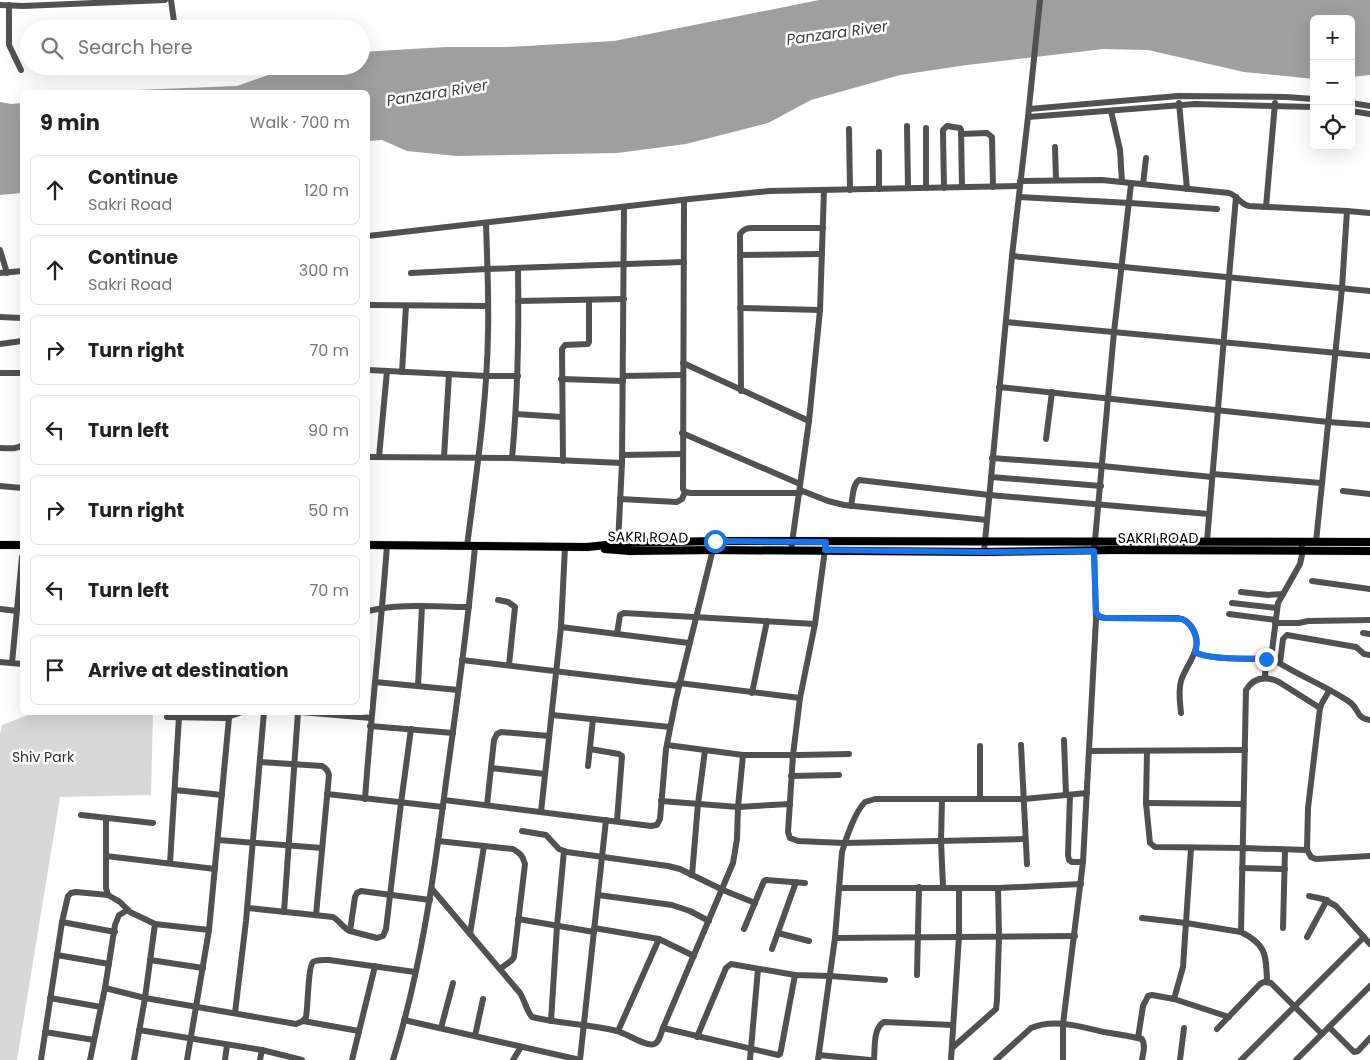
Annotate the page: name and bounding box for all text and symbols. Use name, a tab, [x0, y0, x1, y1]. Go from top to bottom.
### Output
water label: Panzara River	[785, 15, 889, 50]
map controls	[1310, 15, 1355, 150]
button: +	[1310, 15, 1355, 60]
search box	[20, 20, 370, 75]
icon: search	[38, 34, 66, 62]
text: Search here	[78, 34, 192, 61]
button: −	[1310, 60, 1355, 105]
water label: Panzara River	[385, 74, 489, 111]
button: locate	[1310, 105, 1355, 150]
text: 9 min	[40, 108, 100, 137]
text: Walk · 700 m	[250, 111, 350, 134]
text: Continue	[88, 164, 178, 191]
icon: ahead	[41, 176, 69, 204]
text: 120 m	[304, 179, 349, 202]
text: Sakri Road	[88, 193, 172, 216]
text: Continue	[88, 244, 178, 271]
icon: ahead	[41, 256, 69, 284]
text: 300 m	[299, 259, 349, 282]
text: Sakri Road	[88, 273, 172, 296]
icon: right	[41, 336, 69, 364]
text: Turn right	[88, 337, 184, 364]
text: 70 m	[309, 339, 349, 362]
icon: left	[41, 416, 69, 444]
text: Turn left	[88, 417, 169, 444]
text: 90 m	[308, 419, 349, 442]
icon: right	[41, 496, 69, 524]
text: Turn right	[88, 497, 184, 524]
text: 50 m	[308, 499, 349, 522]
street label: SAKRI ROAD	[608, 526, 689, 548]
street label: SAKRI ROAD	[1118, 528, 1198, 548]
route start	[704, 530, 727, 553]
icon: left	[41, 576, 69, 604]
text: Turn left	[88, 577, 169, 604]
text: 70 m	[309, 579, 349, 602]
route end	[1255, 648, 1278, 671]
icon: arrive	[41, 656, 69, 684]
text: Arrive at destination	[88, 657, 289, 684]
park label: Shiv Park	[12, 747, 75, 767]

